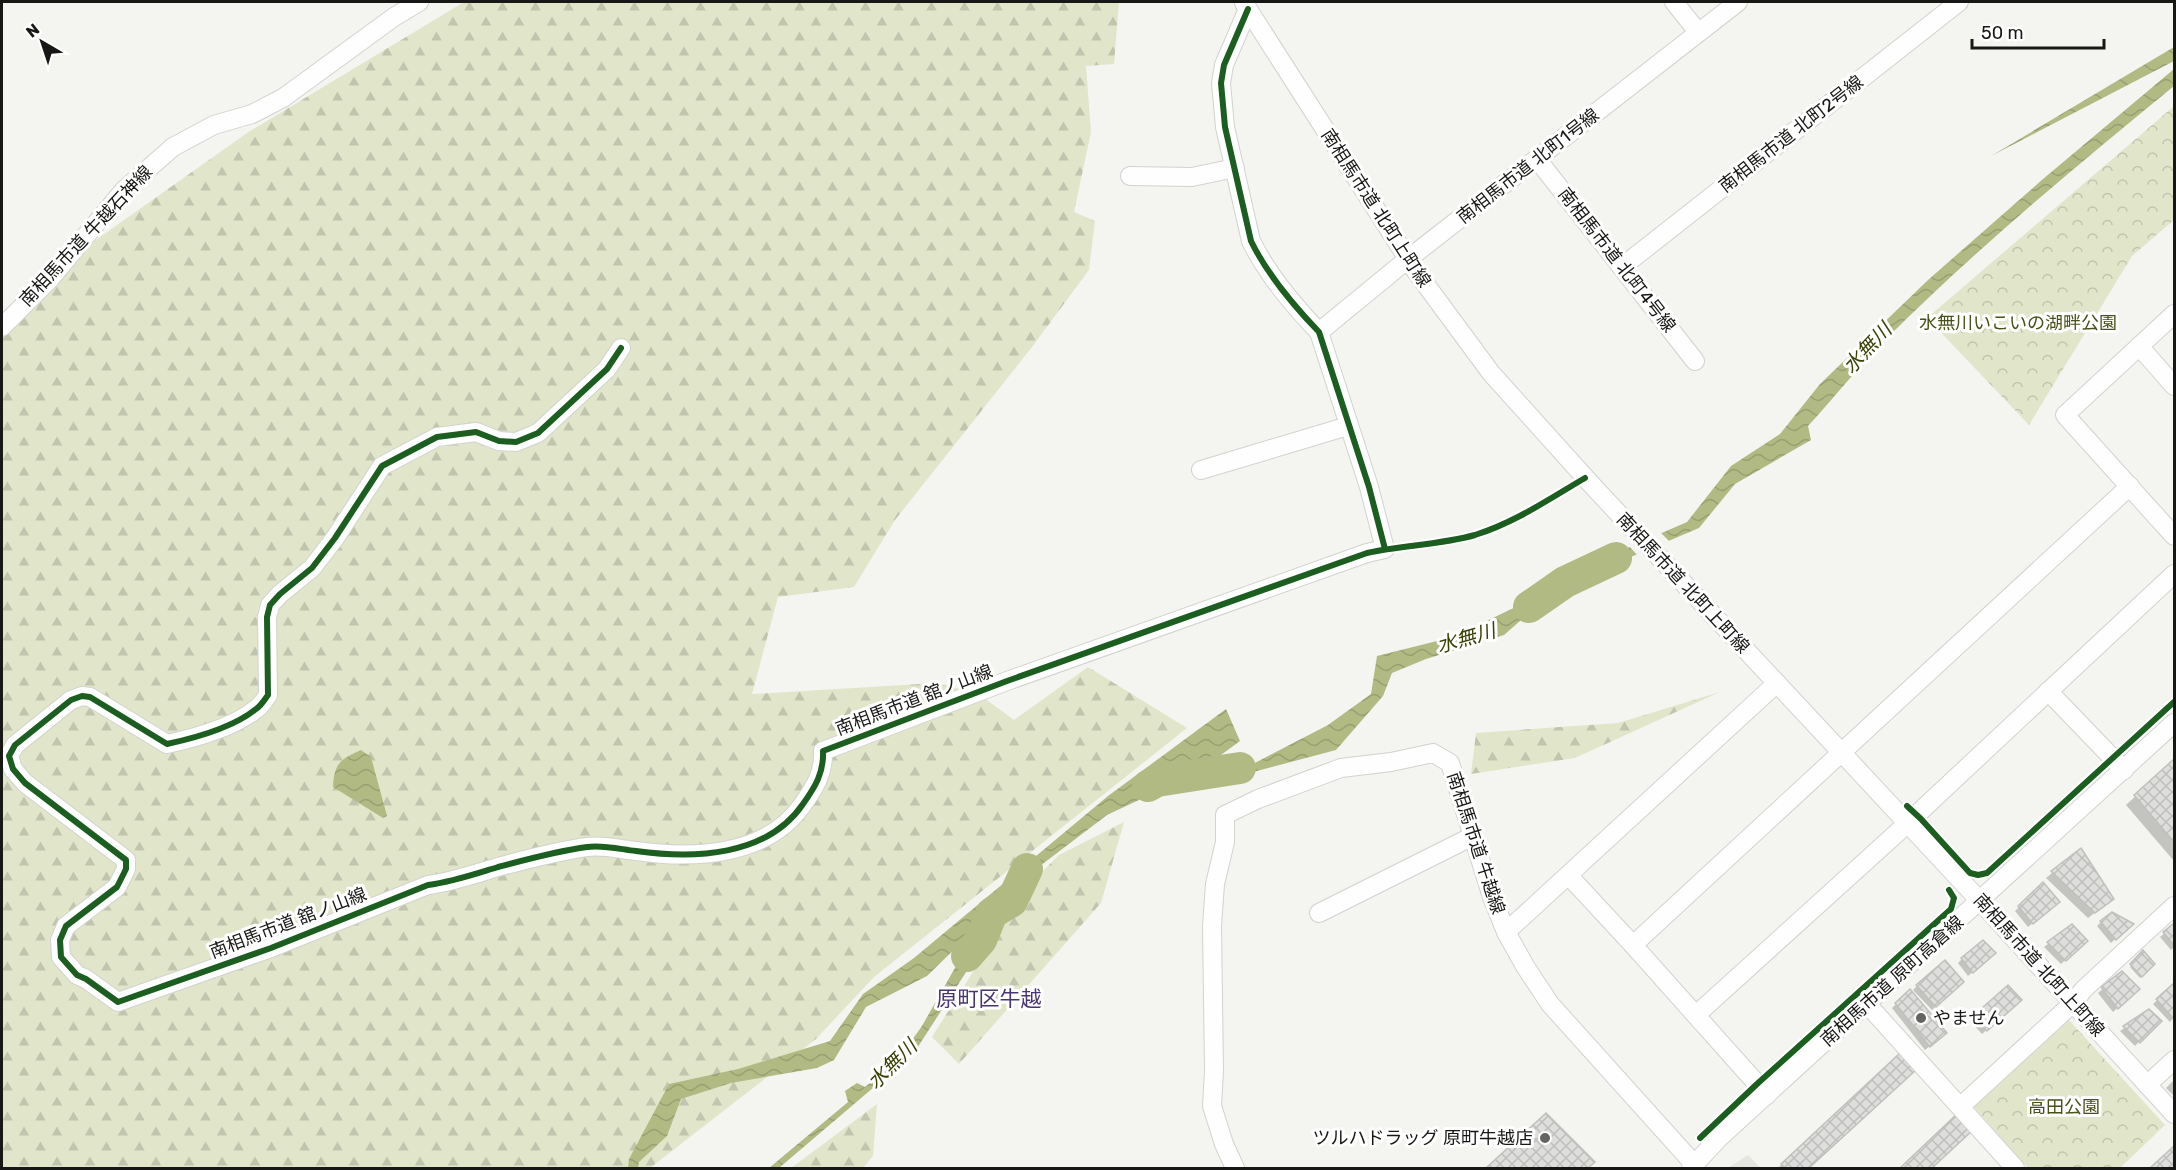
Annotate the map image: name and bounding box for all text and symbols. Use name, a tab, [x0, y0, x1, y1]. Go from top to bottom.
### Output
north arrow	[12, 12, 72, 72]
scale bar	[1972, 12, 2104, 50]
text: N	[22, 20, 43, 42]
text: 50 m	[1981, 22, 2024, 44]
street label: 南相馬市道 北町2号線	[1714, 71, 1868, 197]
street label: 南相馬市道 北町1号線	[1453, 104, 1603, 228]
street label: 南相馬市道 北町上町線	[1317, 125, 1435, 291]
street label: 南相馬市道 牛越石神線	[15, 161, 157, 311]
street label: 南相馬市道 北町4号線	[1554, 183, 1680, 337]
park label: 水無川いこいの湖畔公園	[1919, 312, 2117, 334]
water label: 水無川	[1838, 316, 1898, 378]
street label: 南相馬市道 北町上町線	[1612, 508, 1754, 658]
water label: 水無川	[1434, 618, 1500, 658]
street label: 南相馬市道 舘ノ山線	[832, 660, 996, 740]
street label: 南相馬市道 牛越線	[1443, 769, 1509, 917]
street label: 南相馬市道 舘ノ山線	[206, 883, 370, 963]
street label: 南相馬市道 北町上町線	[1969, 889, 2109, 1041]
street label: 南相馬市道 原町高倉線	[1816, 911, 1968, 1051]
district label: 原町区牛越	[937, 986, 1042, 1011]
place label: やません	[1933, 1007, 2004, 1029]
marker: やません	[1914, 1011, 1928, 1025]
water label: 水無川	[862, 1033, 923, 1094]
park label: 高田公園	[2028, 1096, 2100, 1118]
place label: ツルハドラッグ 原町牛越店	[1313, 1127, 1533, 1149]
marker: ツルハドラッグ 原町牛越店	[1538, 1131, 1552, 1145]

